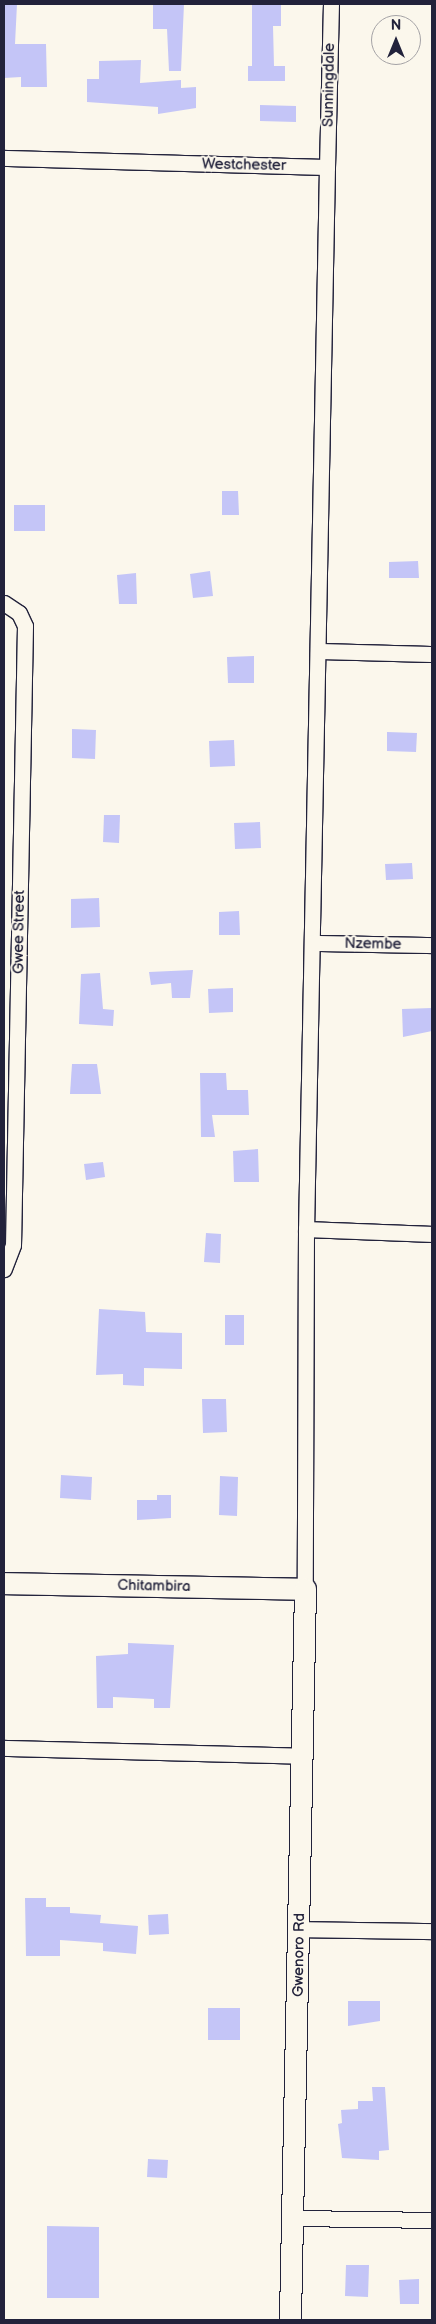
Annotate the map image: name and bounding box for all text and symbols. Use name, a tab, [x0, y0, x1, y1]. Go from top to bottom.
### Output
north arrow	[371, 15, 421, 65]
text: N	[391, 17, 401, 34]
street label: Sunningdale	[319, 43, 339, 127]
street label: Westchester	[202, 155, 286, 175]
street label: Gwee Street	[9, 890, 29, 974]
street label: Nzembe	[344, 935, 402, 953]
street label: Chitambira	[117, 1576, 191, 1596]
street label: Gwenoro Rd	[289, 1913, 309, 1997]

